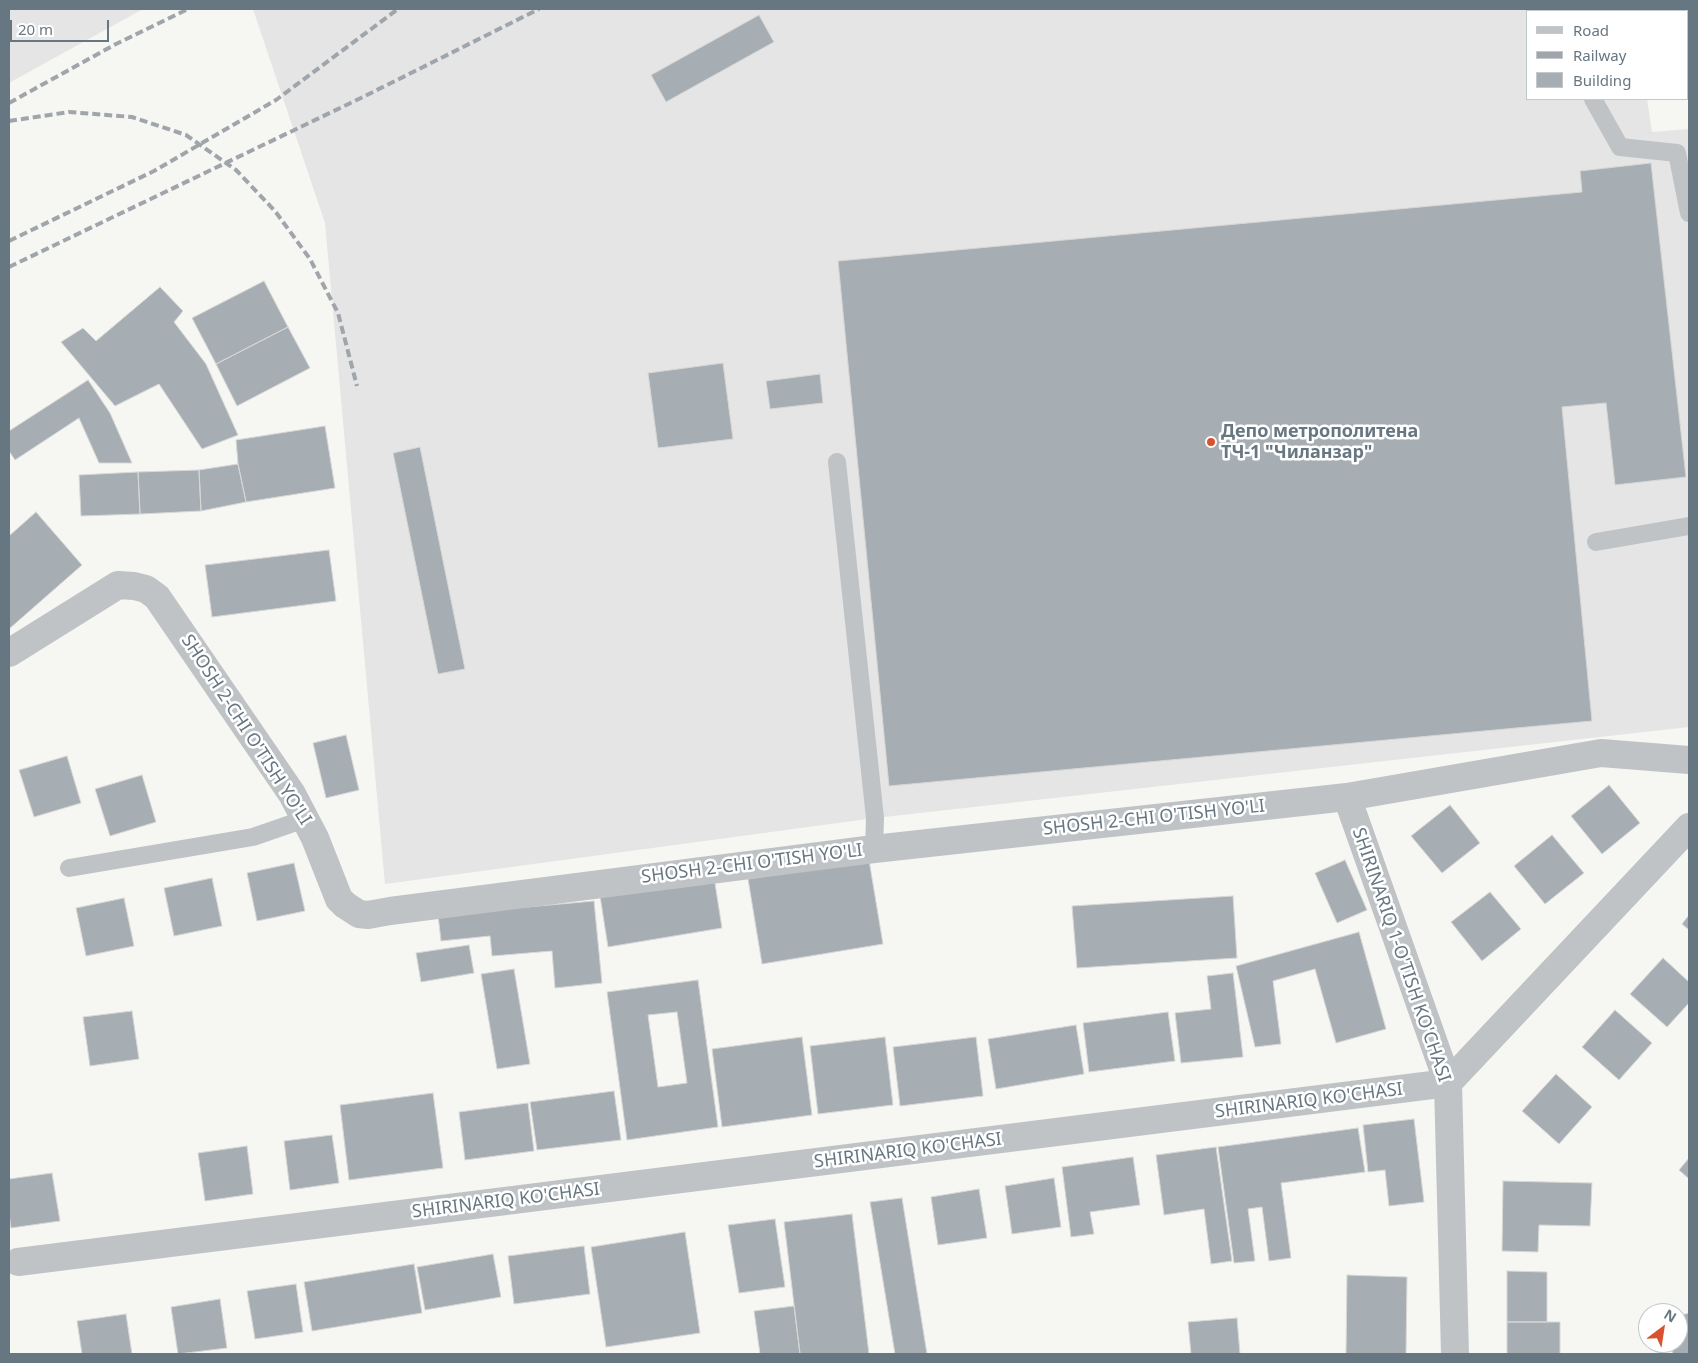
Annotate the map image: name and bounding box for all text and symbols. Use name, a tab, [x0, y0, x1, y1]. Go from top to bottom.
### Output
scale bar	[12, 10, 111, 42]
legend	[1526, 10, 1688, 100]
text: 20 m	[18, 19, 53, 39]
text: Road	[1573, 20, 1609, 40]
text: Railway	[1573, 45, 1626, 65]
text: Building	[1573, 70, 1631, 90]
place label: Депо метрополитена ТЧ-1 "Чиланзар"	[1221, 421, 1418, 464]
marker: Депо метрополитена ТЧ-1 "Чиланзар"	[1205, 436, 1217, 448]
street label: SHOSH 2-CHI O'TISH YO'LI	[176, 631, 316, 829]
street label: SHOSH 2-CHI O'TISH YO'LI	[1042, 796, 1266, 840]
street label: SHIRINARIQ 1-O'TISH KO'CHASI	[1347, 825, 1455, 1085]
street label: SHOSH 2-CHI O'TISH YO'LI	[640, 840, 864, 888]
street label: SHIRINARIQ KO'CHASI	[1214, 1079, 1404, 1123]
street label: SHIRINARIQ KO'CHASI	[813, 1129, 1003, 1173]
street label: SHIRINARIQ KO'CHASI	[411, 1179, 601, 1223]
north arrow	[1638, 1303, 1688, 1353]
text: N	[1661, 1304, 1680, 1327]

